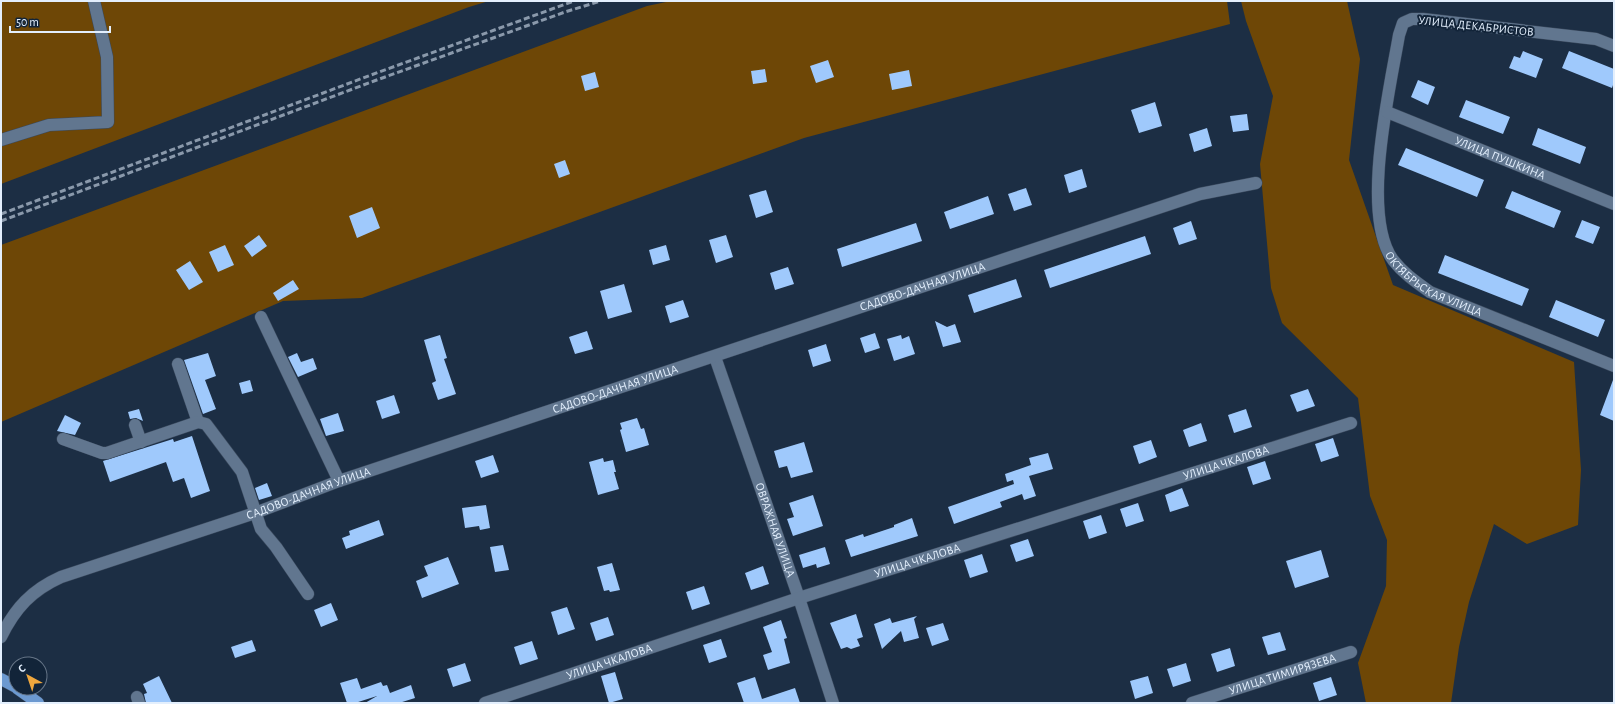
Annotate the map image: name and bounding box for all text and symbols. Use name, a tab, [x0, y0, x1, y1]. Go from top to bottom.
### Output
scale bar	[10, 8, 110, 34]
street label: УЛИЦА ДЕКАБРИСТОВ	[1418, 14, 1534, 38]
text: 50 m	[16, 16, 39, 28]
street label: УЛИЦА ПУШКИНА	[1453, 134, 1547, 181]
street label: ОКТЯБРЬСКАЯ УЛИЦА	[1383, 249, 1484, 318]
street label: САДОВО-ДАЧНАЯ УЛИЦА	[858, 260, 987, 313]
street label: САДОВО-ДАЧНАЯ УЛИЦА	[551, 363, 679, 415]
street label: УЛИЦА ЧКАЛОВА	[1182, 443, 1270, 482]
street label: САДОВО-ДАЧНАЯ УЛИЦА	[245, 465, 372, 521]
street label: ОВРАЖНАЯ УЛИЦА	[753, 481, 797, 579]
street label: УЛИЦА ЧКАЛОВА	[873, 541, 962, 580]
street label: УЛИЦА ЧКАЛОВА	[565, 642, 654, 681]
street label: УЛИЦА ТИМИРЯЗЕВА	[1228, 651, 1337, 697]
north arrow	[8, 656, 48, 696]
text: С	[16, 663, 28, 675]

